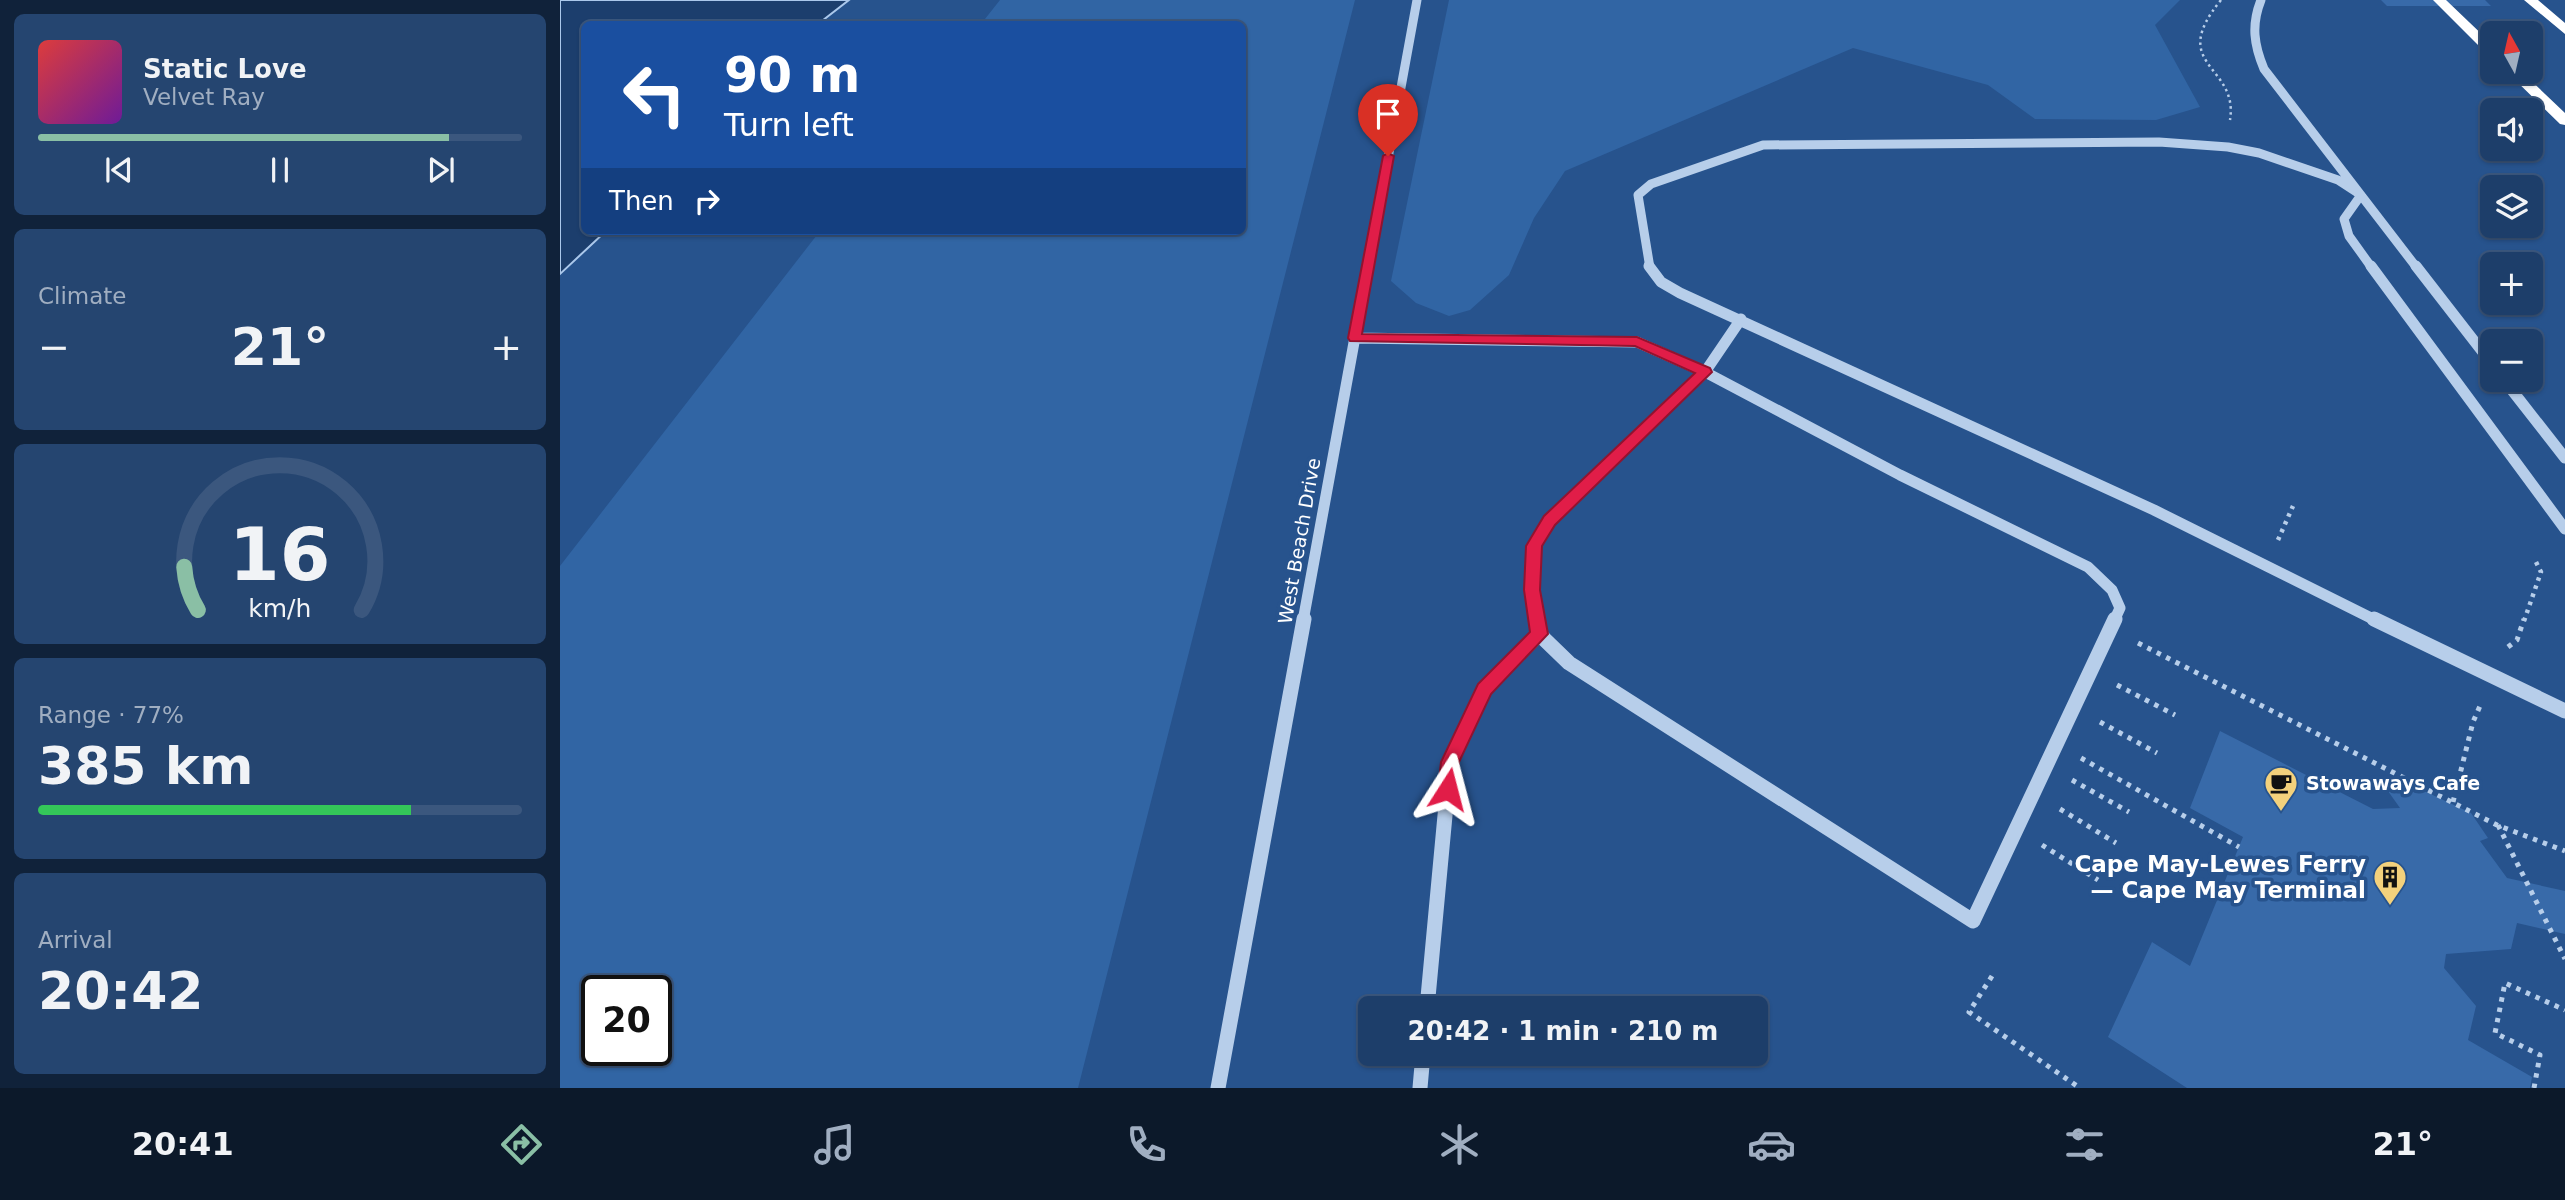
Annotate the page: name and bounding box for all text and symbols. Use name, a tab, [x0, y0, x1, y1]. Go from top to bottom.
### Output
north arrow	[2480, 21, 2543, 84]
map controls	[2480, 21, 2543, 392]
text: 90 m	[724, 47, 860, 104]
icon: left	[609, 49, 700, 140]
text: Static Love	[143, 54, 307, 84]
text: Velvet Ray	[143, 84, 265, 110]
pin	[1358, 84, 1418, 156]
icon: arrive	[1369, 95, 1407, 133]
button: sound	[2480, 98, 2543, 161]
text: Turn left	[724, 106, 854, 144]
icon: previous	[100, 151, 138, 189]
icon: pause	[261, 151, 299, 189]
icon: next	[422, 151, 460, 189]
button: layers	[2480, 175, 2543, 238]
icon: right	[688, 182, 726, 220]
text: Then	[609, 186, 674, 216]
button: +	[2480, 252, 2543, 315]
text: Climate	[38, 283, 127, 309]
text: 21°	[231, 317, 329, 377]
text: −	[38, 325, 70, 369]
text: +	[490, 325, 522, 369]
button: −	[2480, 329, 2543, 392]
street label: West Beach Drive	[1274, 456, 1324, 626]
text: 16	[229, 512, 331, 597]
text: km/h	[248, 594, 312, 623]
text: Range · 77%	[38, 702, 184, 728]
text: 385 km	[38, 736, 253, 796]
position arrow	[1411, 752, 1485, 826]
cafe icon: Stowaways Cafe	[2262, 764, 2300, 813]
place label: Stowaways Cafe	[2306, 772, 2480, 794]
place label: Cape May-Lewes Ferry — Cape May Terminal	[2074, 851, 2366, 903]
building icon: Cape May-Lewes Ferry — Cape May Terminal	[2371, 858, 2409, 907]
text: Arrival	[38, 927, 113, 953]
text: 20:42	[38, 961, 204, 1021]
speed limit sign: 20	[581, 975, 672, 1066]
text: 20:42 · 1 min · 210 m	[1408, 1016, 1718, 1046]
icon: directions	[497, 1120, 546, 1169]
icon: music	[810, 1120, 859, 1169]
icon: phone	[1122, 1120, 1171, 1169]
icon: climate	[1435, 1120, 1484, 1169]
icon: car	[1747, 1120, 1796, 1169]
icon: filters	[2060, 1120, 2109, 1169]
text: 20:41	[132, 1125, 234, 1163]
text: 21°	[2373, 1125, 2433, 1163]

